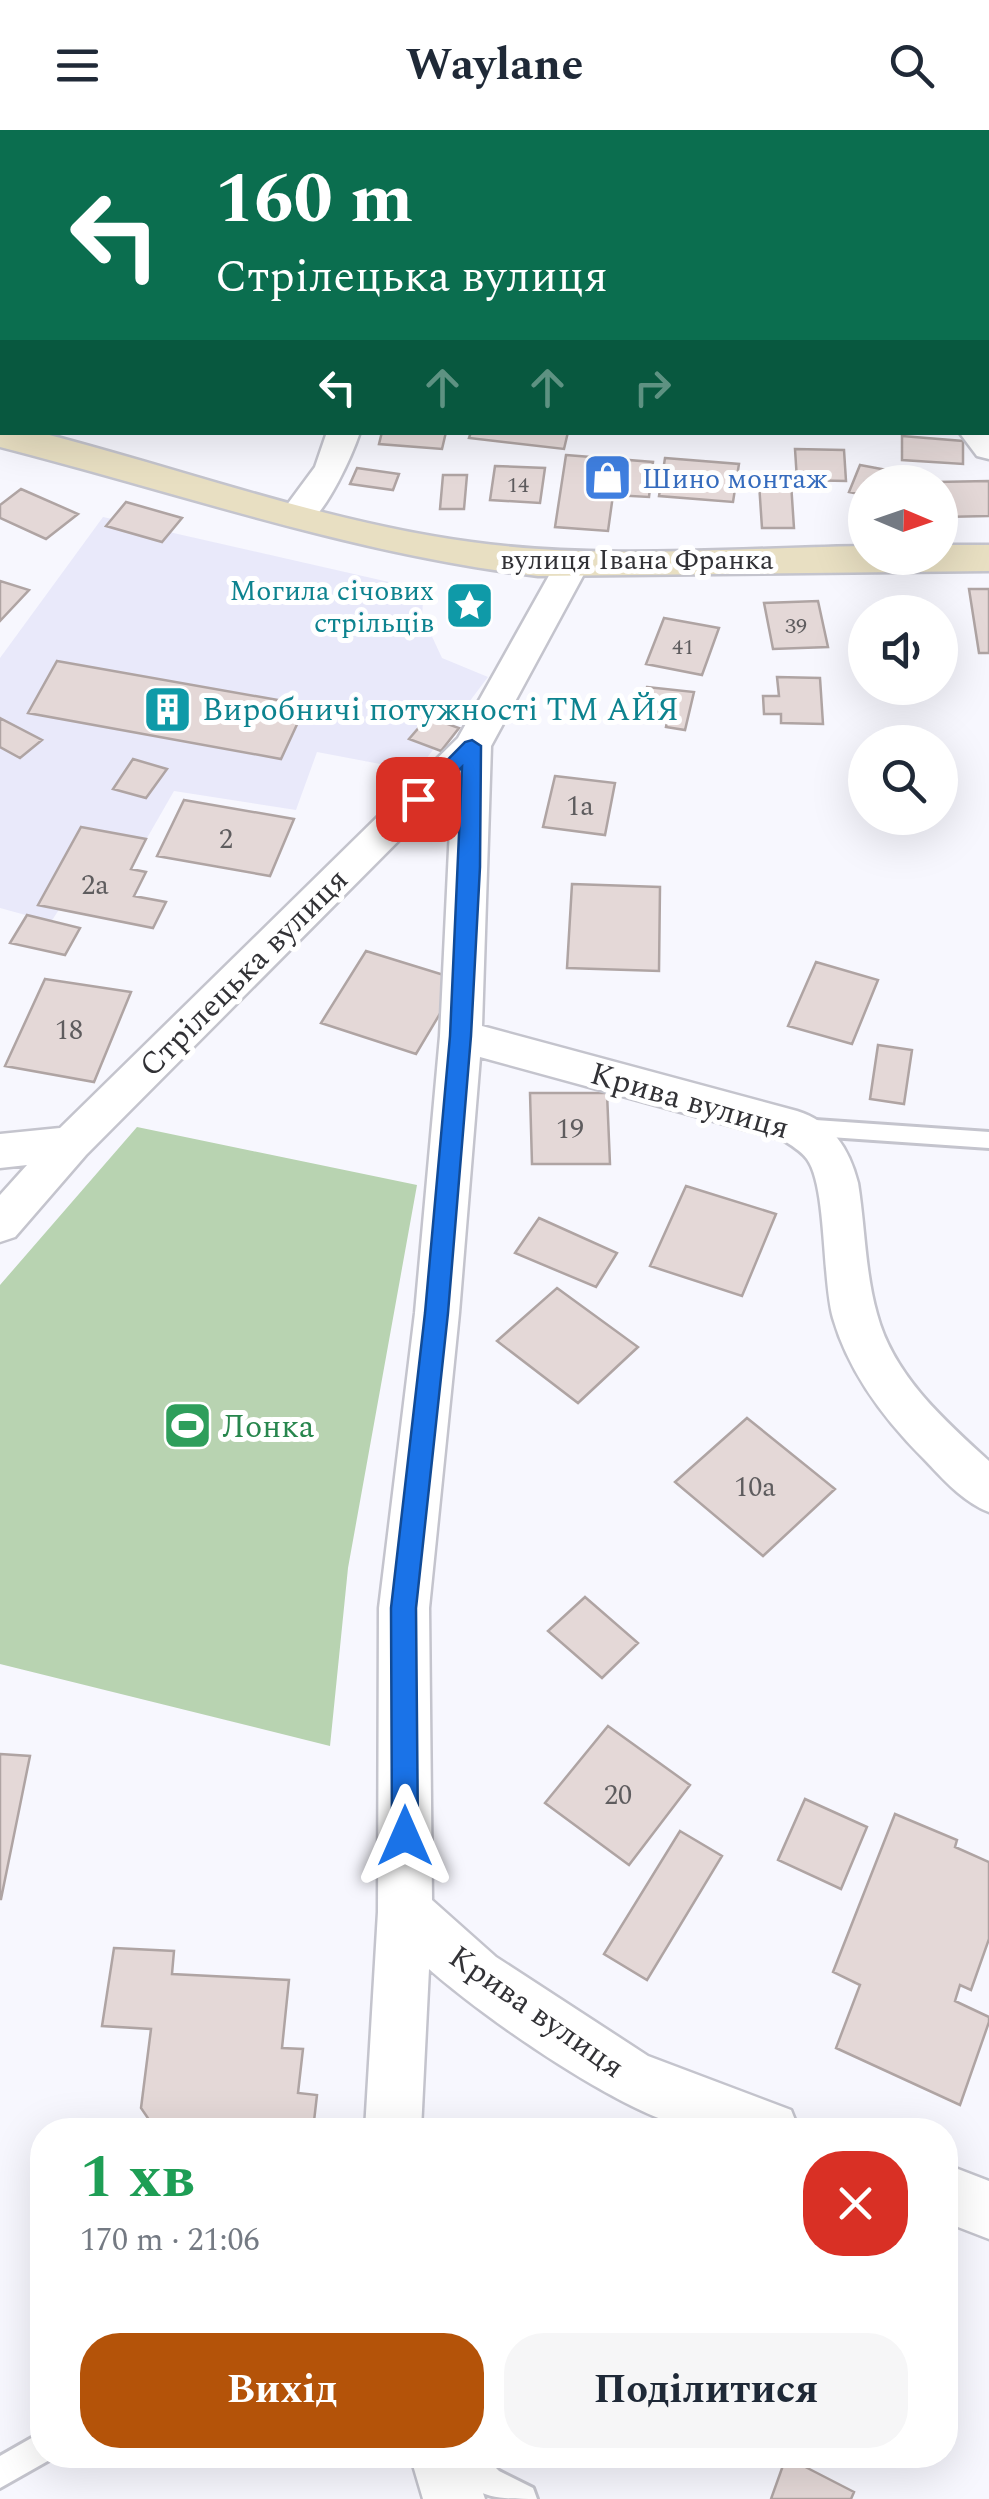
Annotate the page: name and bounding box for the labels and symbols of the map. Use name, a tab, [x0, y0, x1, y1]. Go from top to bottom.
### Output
shop icon: Шино монтаж	[581, 452, 633, 504]
place label: Шино монтаж	[642, 458, 828, 501]
north arrow	[848, 465, 958, 575]
house number: 14	[507, 469, 529, 502]
street label: вулиця Івана Франка	[500, 539, 774, 582]
place label: Могила січових стрільців	[229, 570, 434, 645]
place icon: Могила січових стрільців	[443, 580, 495, 632]
house number: 39	[785, 610, 807, 643]
house number: 41	[672, 631, 694, 664]
building icon: Виробничі потужності ТМ АЙЯ	[141, 683, 193, 735]
place label: Виробничі потужності ТМ АЙЯ	[202, 686, 679, 735]
pin	[376, 757, 461, 842]
house number: 1а	[566, 785, 594, 828]
house number: 2	[219, 818, 233, 861]
street label: Стрілецька вулиця	[128, 857, 360, 1089]
house number: 2а	[81, 864, 109, 907]
house number: 18	[55, 1009, 83, 1052]
street label: Крива вулиця	[584, 1050, 795, 1153]
house number: 19	[556, 1108, 584, 1151]
sports icon: Лонка	[161, 1400, 213, 1452]
place label: Лонка	[222, 1403, 315, 1452]
house number: 10а	[734, 1466, 776, 1509]
house number: 20	[604, 1774, 632, 1817]
position arrow	[353, 1784, 457, 1888]
street label: Крива вулиця	[438, 1933, 634, 2091]

